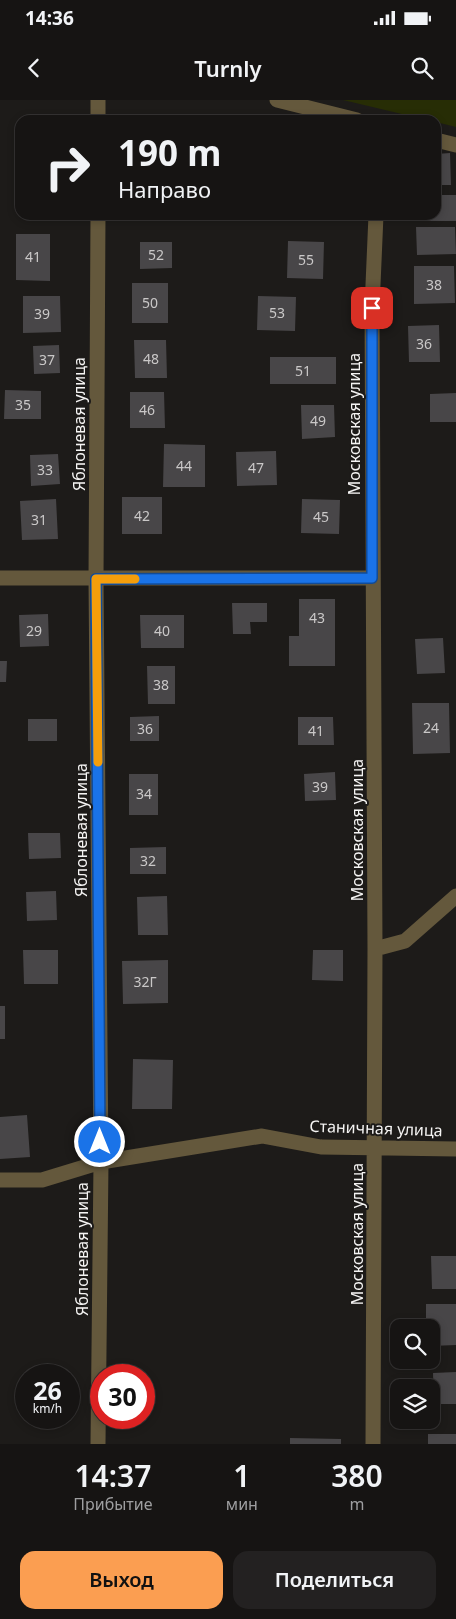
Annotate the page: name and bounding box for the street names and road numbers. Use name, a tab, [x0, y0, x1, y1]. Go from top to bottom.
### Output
street label: Московская улица	[343, 353, 365, 495]
street label: Яблоневая улица	[68, 357, 90, 491]
street label: Московская улица	[346, 759, 368, 901]
street label: Яблоневая улица	[70, 763, 92, 897]
street label: Станичная улица	[309, 1115, 443, 1141]
street label: Московская улица	[346, 1163, 368, 1305]
street label: Яблоневая улица	[71, 1182, 93, 1316]

